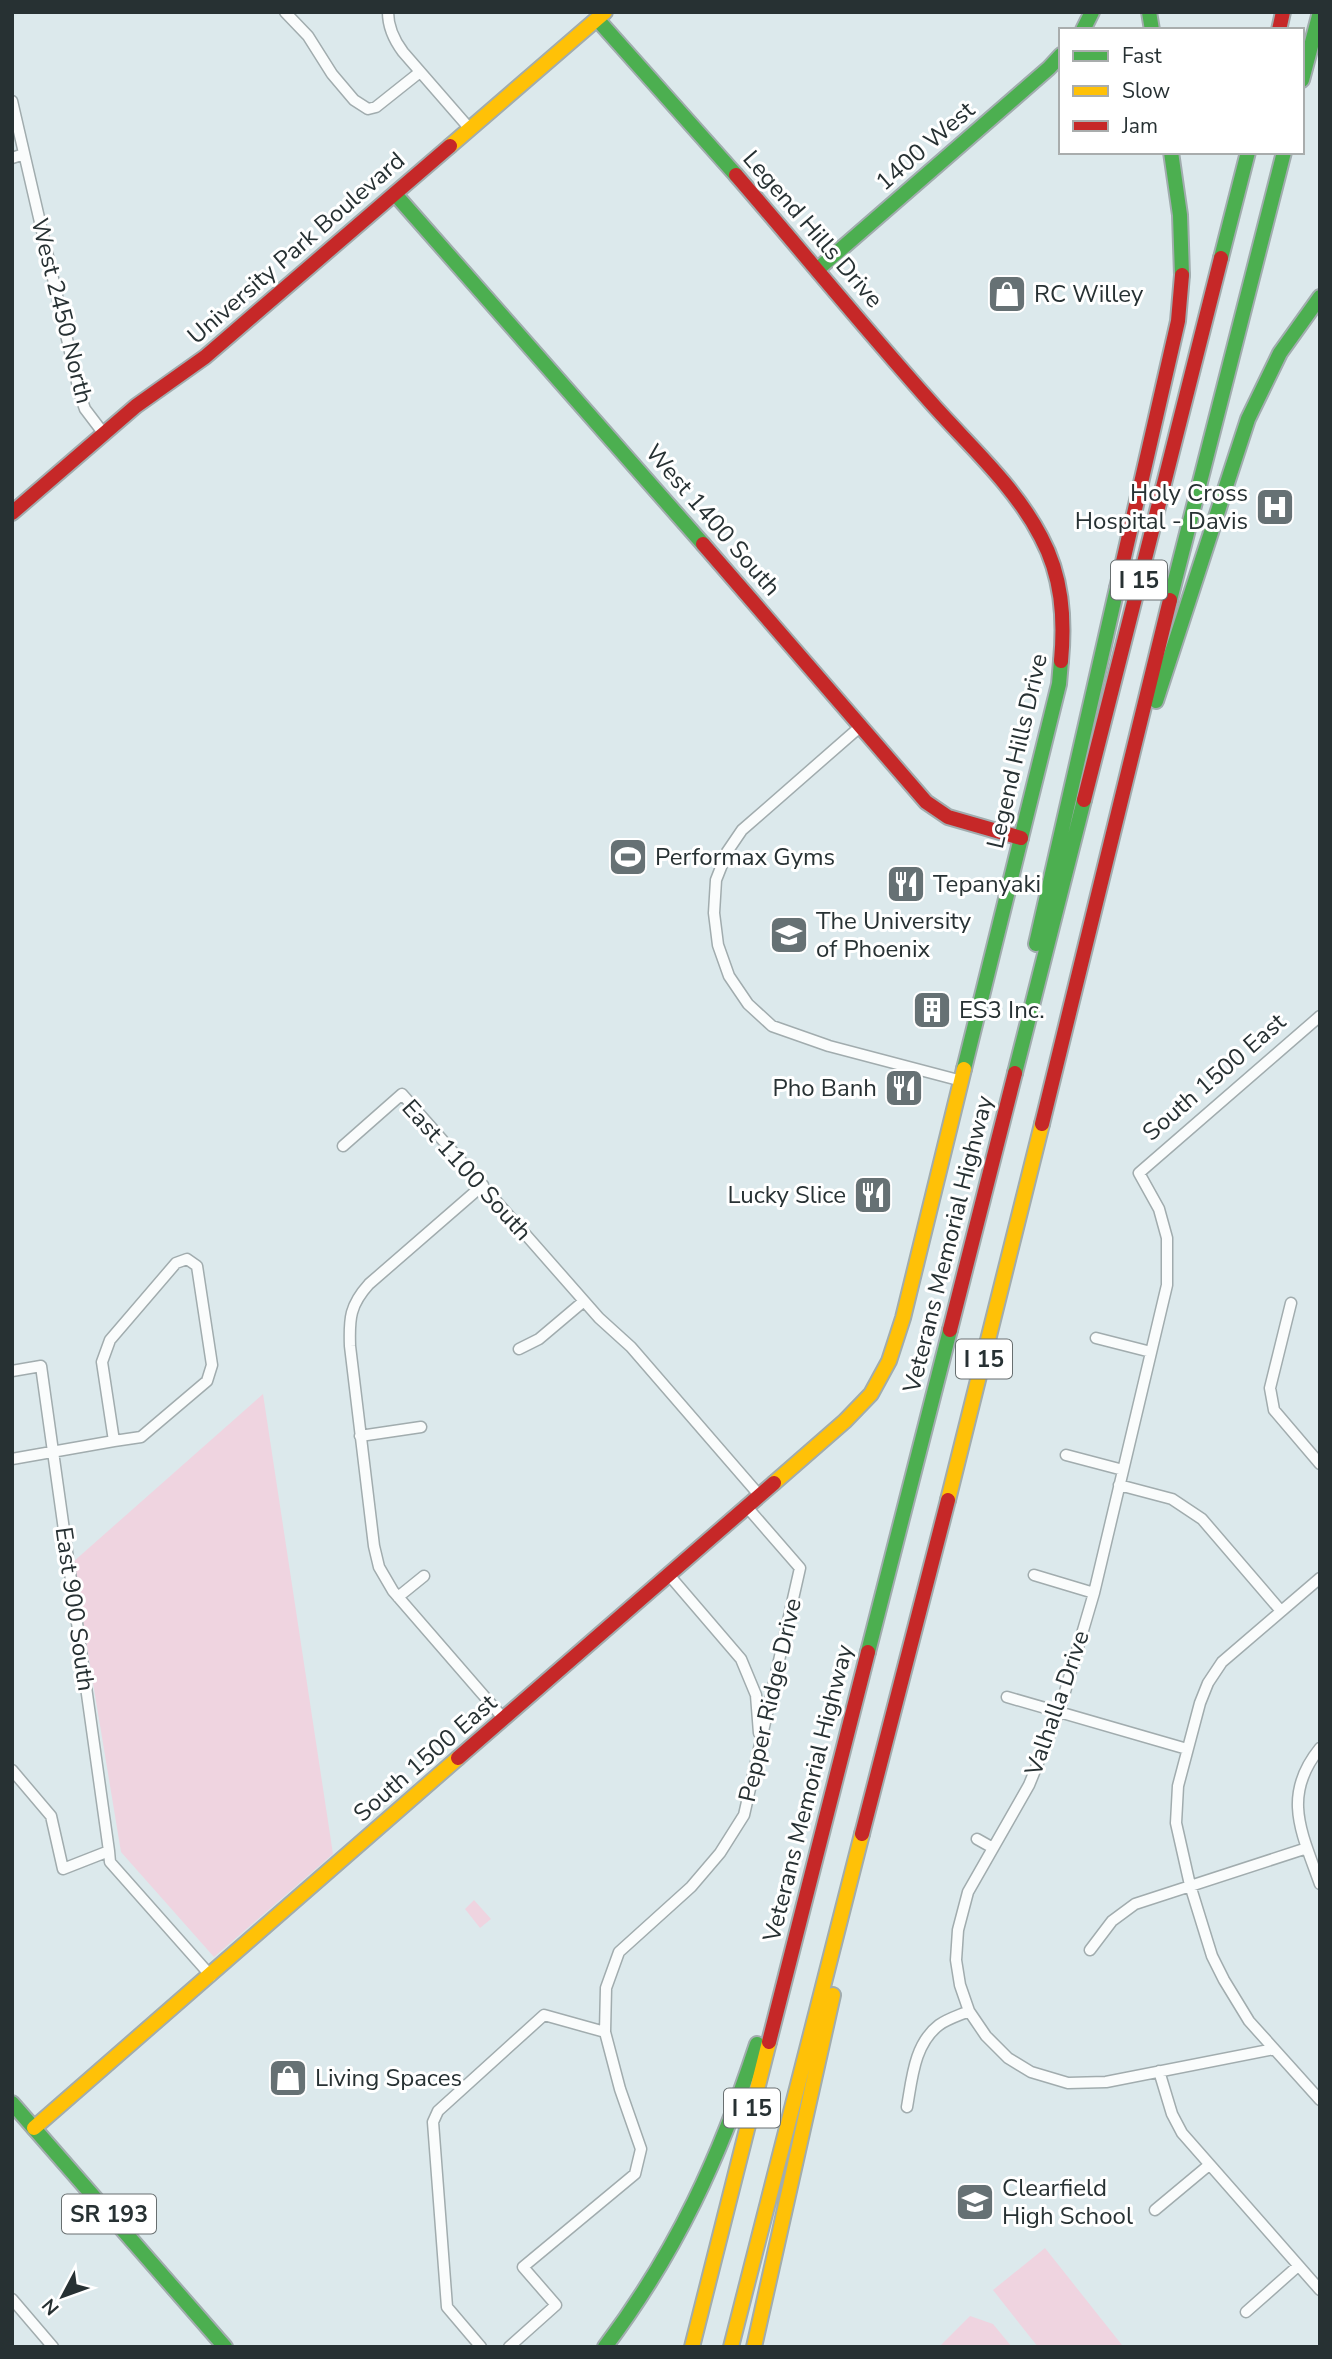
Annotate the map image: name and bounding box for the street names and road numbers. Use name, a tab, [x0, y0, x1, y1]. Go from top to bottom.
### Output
street label: 1400 West	[869, 94, 982, 198]
street label: Legend Hills Drive	[736, 143, 890, 315]
street label: University Park Boulevard	[180, 145, 412, 351]
street label: West 2450 North	[24, 215, 100, 407]
street label: West 1400 South	[638, 437, 788, 603]
road number: I 15	[1111, 560, 1167, 600]
street label: Legend Hills Drive	[979, 651, 1055, 851]
street label: South 1500 East	[1136, 1006, 1293, 1148]
street label: Veterans Memorial Highway	[895, 1091, 1001, 1397]
street label: East 1100 South	[395, 1092, 539, 1248]
road number: I 15	[956, 1340, 1012, 1378]
street label: East 900 South	[48, 1525, 102, 1693]
street label: Pepper Ridge Drive	[731, 1595, 809, 1805]
street label: Valhalla Drive	[1017, 1626, 1097, 1781]
street label: Veterans Memorial Highway	[755, 1640, 861, 1946]
street label: South 1500 East	[347, 1687, 504, 1829]
road number: I 15	[724, 2088, 780, 2128]
road number: SR 193	[62, 2194, 156, 2234]

